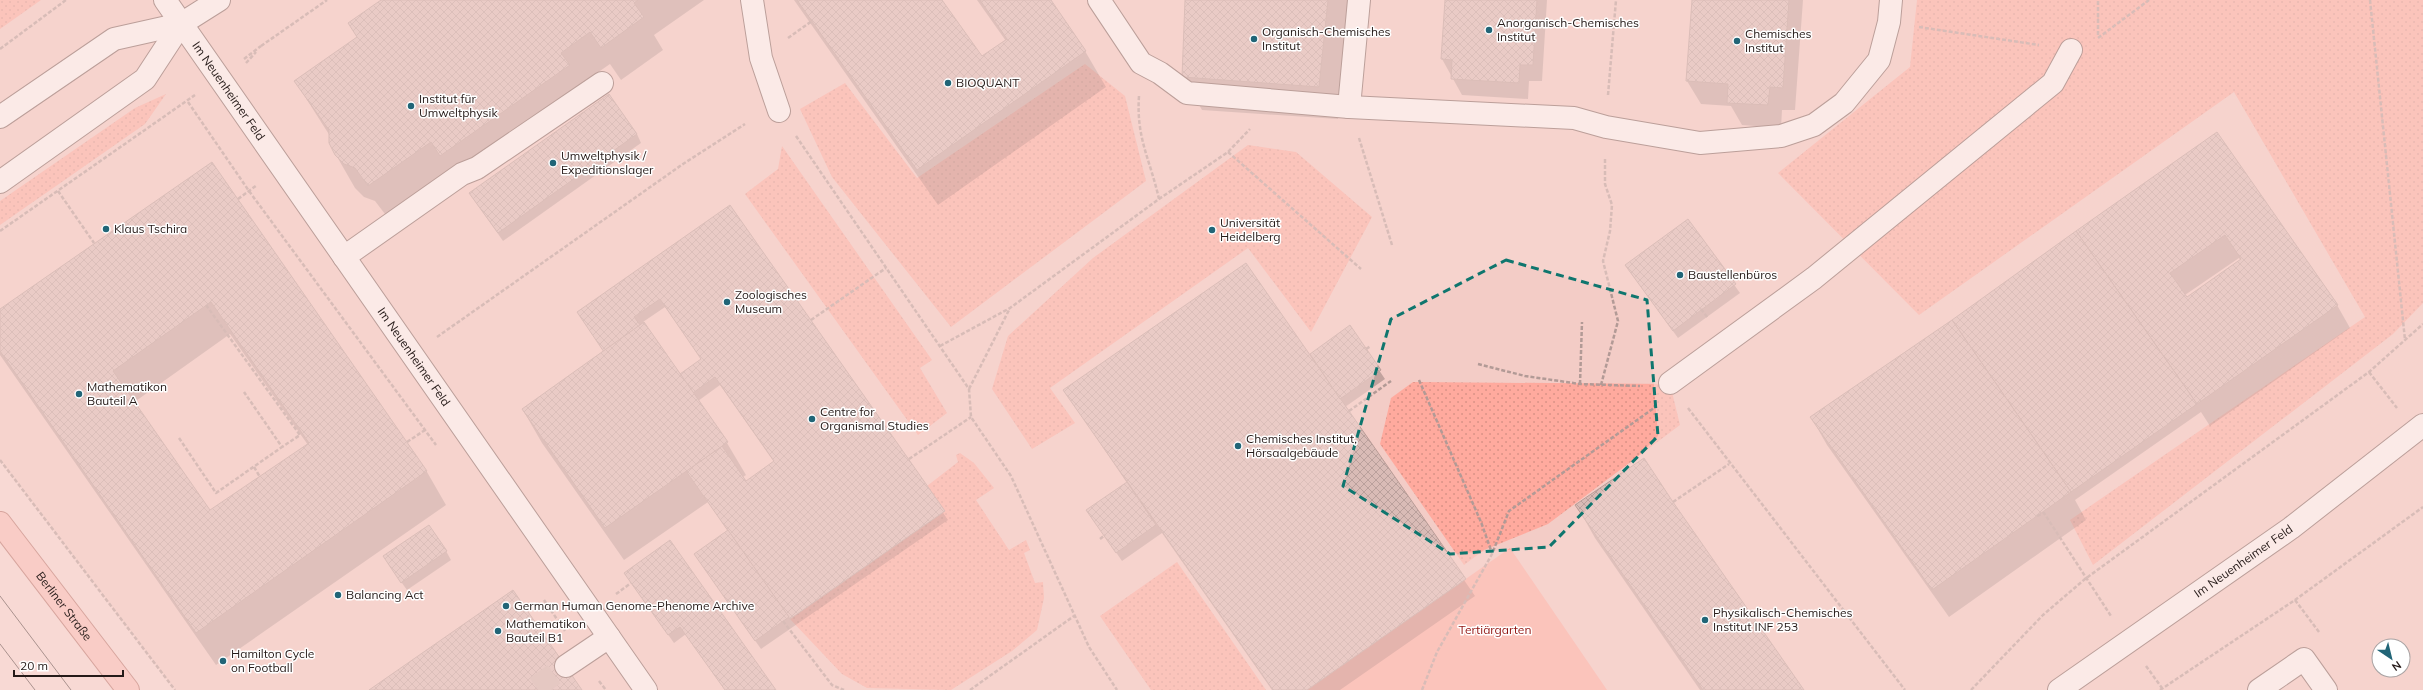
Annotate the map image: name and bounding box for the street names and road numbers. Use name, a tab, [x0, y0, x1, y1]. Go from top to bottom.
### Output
street label: Im Neuenheimer Feld	[189, 39, 268, 143]
street label: Im Neuenheimer Feld	[375, 304, 454, 409]
street label: Im Neuenheimer Feld	[2191, 521, 2295, 600]
street label: Berliner Straße	[33, 568, 96, 644]

